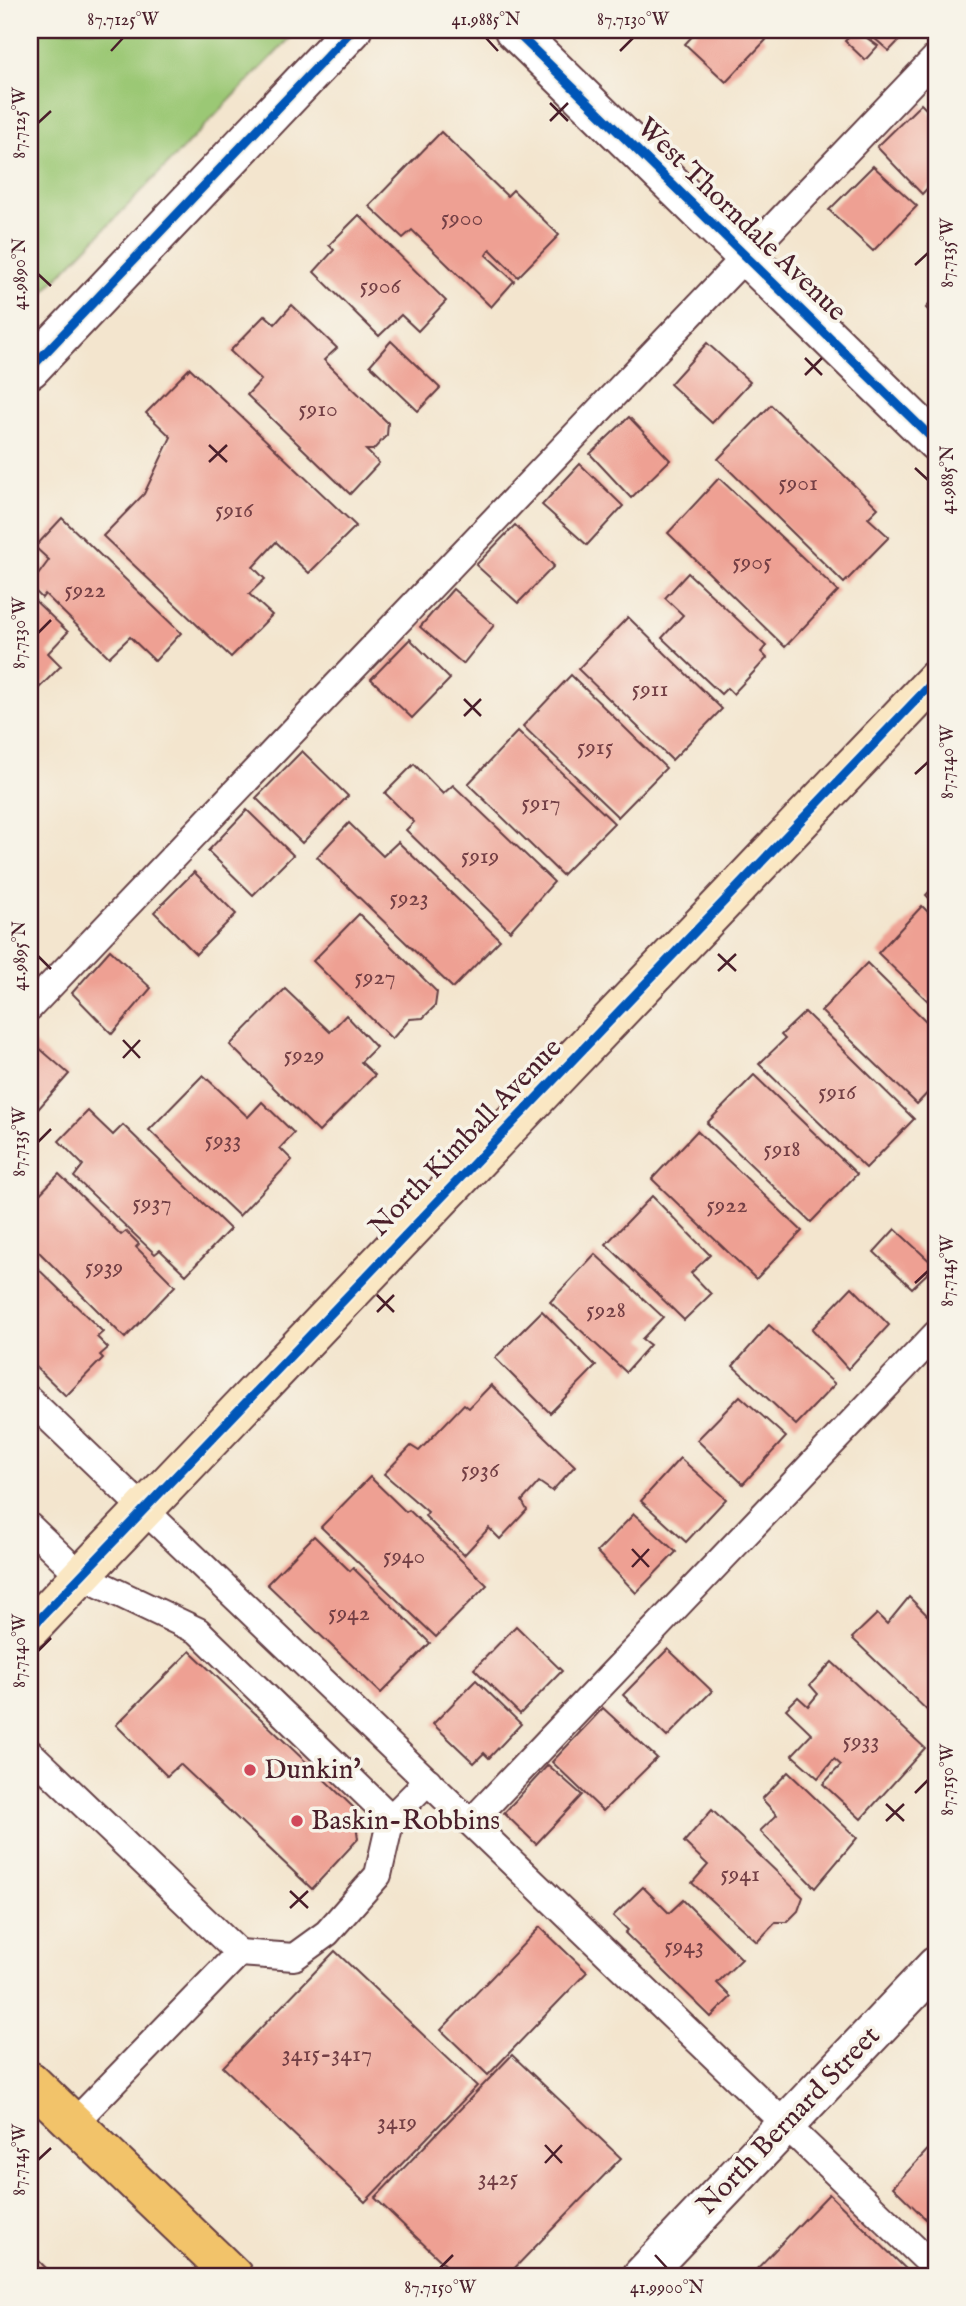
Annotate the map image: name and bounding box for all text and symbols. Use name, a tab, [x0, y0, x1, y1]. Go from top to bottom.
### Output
text: 87.7125°W	[87, 9, 159, 32]
text: 41.9885°N	[451, 9, 521, 32]
text: 87.7130°W	[597, 9, 670, 32]
text: 87.7125°W	[9, 87, 32, 159]
street label: West Thorndale Avenue	[629, 111, 853, 329]
house number: 5900	[441, 203, 483, 234]
text: 87.7135°W	[937, 217, 960, 288]
text: 41.9890°N	[9, 237, 32, 310]
house number: 5906	[359, 271, 401, 302]
house number: 5910	[298, 394, 338, 425]
text: 41.9885°N	[937, 445, 960, 515]
house number: 5901	[778, 468, 818, 499]
house number: 5916	[215, 495, 254, 526]
house number: 5905	[732, 547, 772, 578]
house number: 5922	[64, 575, 106, 606]
text: 87.7130°W	[9, 596, 32, 669]
house number: 5911	[632, 674, 668, 705]
text: 87.7140°W	[937, 724, 960, 799]
house number: 5915	[577, 732, 614, 763]
house number: 5917	[521, 788, 561, 819]
house number: 5919	[461, 841, 499, 872]
house number: 5923	[389, 883, 429, 914]
text: 41.9895°N	[9, 921, 32, 991]
house number: 5927	[354, 962, 396, 993]
street label: North Kimball Avenue	[362, 1031, 570, 1245]
house number: 5929	[284, 1040, 324, 1071]
house number: 5916	[818, 1077, 857, 1108]
text: 87.7135°W	[9, 1106, 32, 1177]
house number: 5933	[204, 1125, 242, 1156]
house number: 5918	[763, 1134, 801, 1165]
house number: 5937	[132, 1188, 172, 1219]
house number: 5922	[706, 1190, 748, 1221]
text: 87.7145°W	[937, 1234, 960, 1307]
house number: 5939	[85, 1252, 123, 1283]
house number: 5928	[586, 1295, 626, 1326]
house number: 5936	[461, 1455, 500, 1486]
house number: 5940	[383, 1541, 425, 1572]
house number: 5942	[328, 1598, 370, 1629]
text: 87.7140°W	[9, 1613, 32, 1688]
house number: 5933	[842, 1726, 880, 1757]
text: 87.7150°W	[937, 1743, 960, 1816]
place label: Dunkin'	[264, 1753, 361, 1788]
marker: Dunkin'	[242, 1762, 258, 1778]
place label: Baskin-Robbins	[311, 1804, 500, 1839]
marker: Baskin-Robbins	[289, 1813, 305, 1829]
house number: 5941	[720, 1859, 760, 1890]
house number: 5943	[664, 1931, 704, 1962]
street label: North Bernard Street	[690, 2019, 888, 2223]
house number: 3415-3417	[282, 2039, 372, 2070]
house number: 3419	[377, 2107, 417, 2138]
text: 87.7145°W	[9, 2123, 32, 2196]
house number: 3425	[478, 2163, 519, 2194]
text: 87.7150°W	[404, 2277, 477, 2300]
text: 41.9900°N	[630, 2277, 704, 2300]

